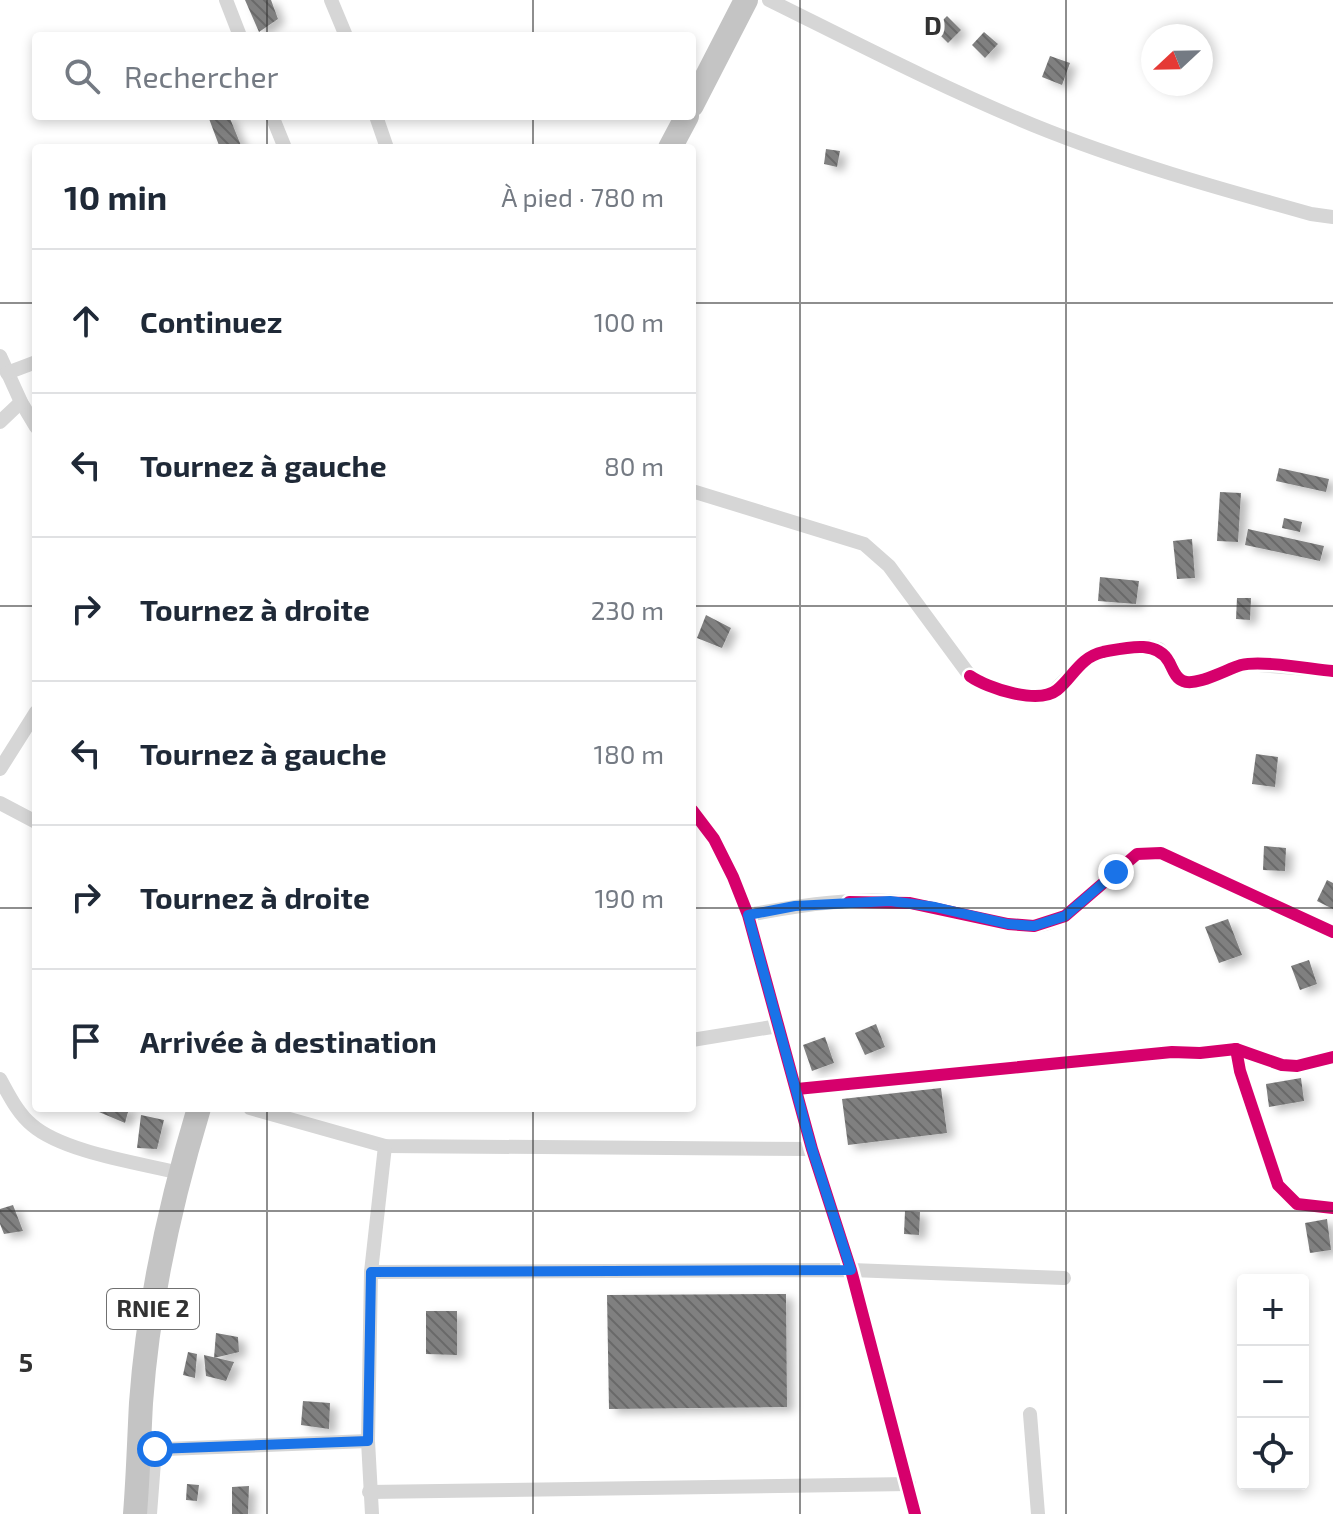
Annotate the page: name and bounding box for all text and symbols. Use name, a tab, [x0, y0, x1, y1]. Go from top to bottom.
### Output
text: D	[924, 9, 942, 40]
north arrow	[1141, 24, 1213, 96]
search box	[32, 32, 696, 120]
icon: search	[60, 54, 104, 98]
text: Rechercher	[124, 58, 279, 94]
text: 10 min	[64, 176, 167, 217]
text: À pied · 780 m	[501, 181, 664, 212]
icon: ahead	[64, 299, 108, 343]
text: Continuez	[140, 303, 282, 339]
text: 100 m	[594, 306, 664, 337]
icon: left	[64, 443, 108, 487]
text: Tournez à gauche	[140, 447, 387, 483]
text: 80 m	[604, 450, 664, 481]
icon: right	[64, 587, 108, 631]
text: Tournez à droite	[140, 591, 370, 627]
text: 230 m	[591, 594, 664, 625]
icon: left	[64, 731, 108, 775]
text: Tournez à gauche	[140, 735, 387, 771]
text: 180 m	[594, 738, 664, 769]
route end	[1098, 854, 1134, 890]
icon: right	[64, 875, 108, 919]
text: Tournez à droite	[140, 879, 370, 915]
text: 190 m	[595, 882, 664, 913]
icon: arrive	[64, 1019, 108, 1063]
text: Arrivée à destination	[140, 1023, 437, 1059]
map controls	[1237, 1274, 1309, 1490]
button: +	[1237, 1274, 1309, 1346]
road number: RNIE 2	[107, 1289, 199, 1329]
text: 5	[19, 1346, 33, 1377]
button: −	[1237, 1346, 1309, 1418]
button: locate	[1237, 1418, 1309, 1490]
route start	[137, 1431, 173, 1467]

